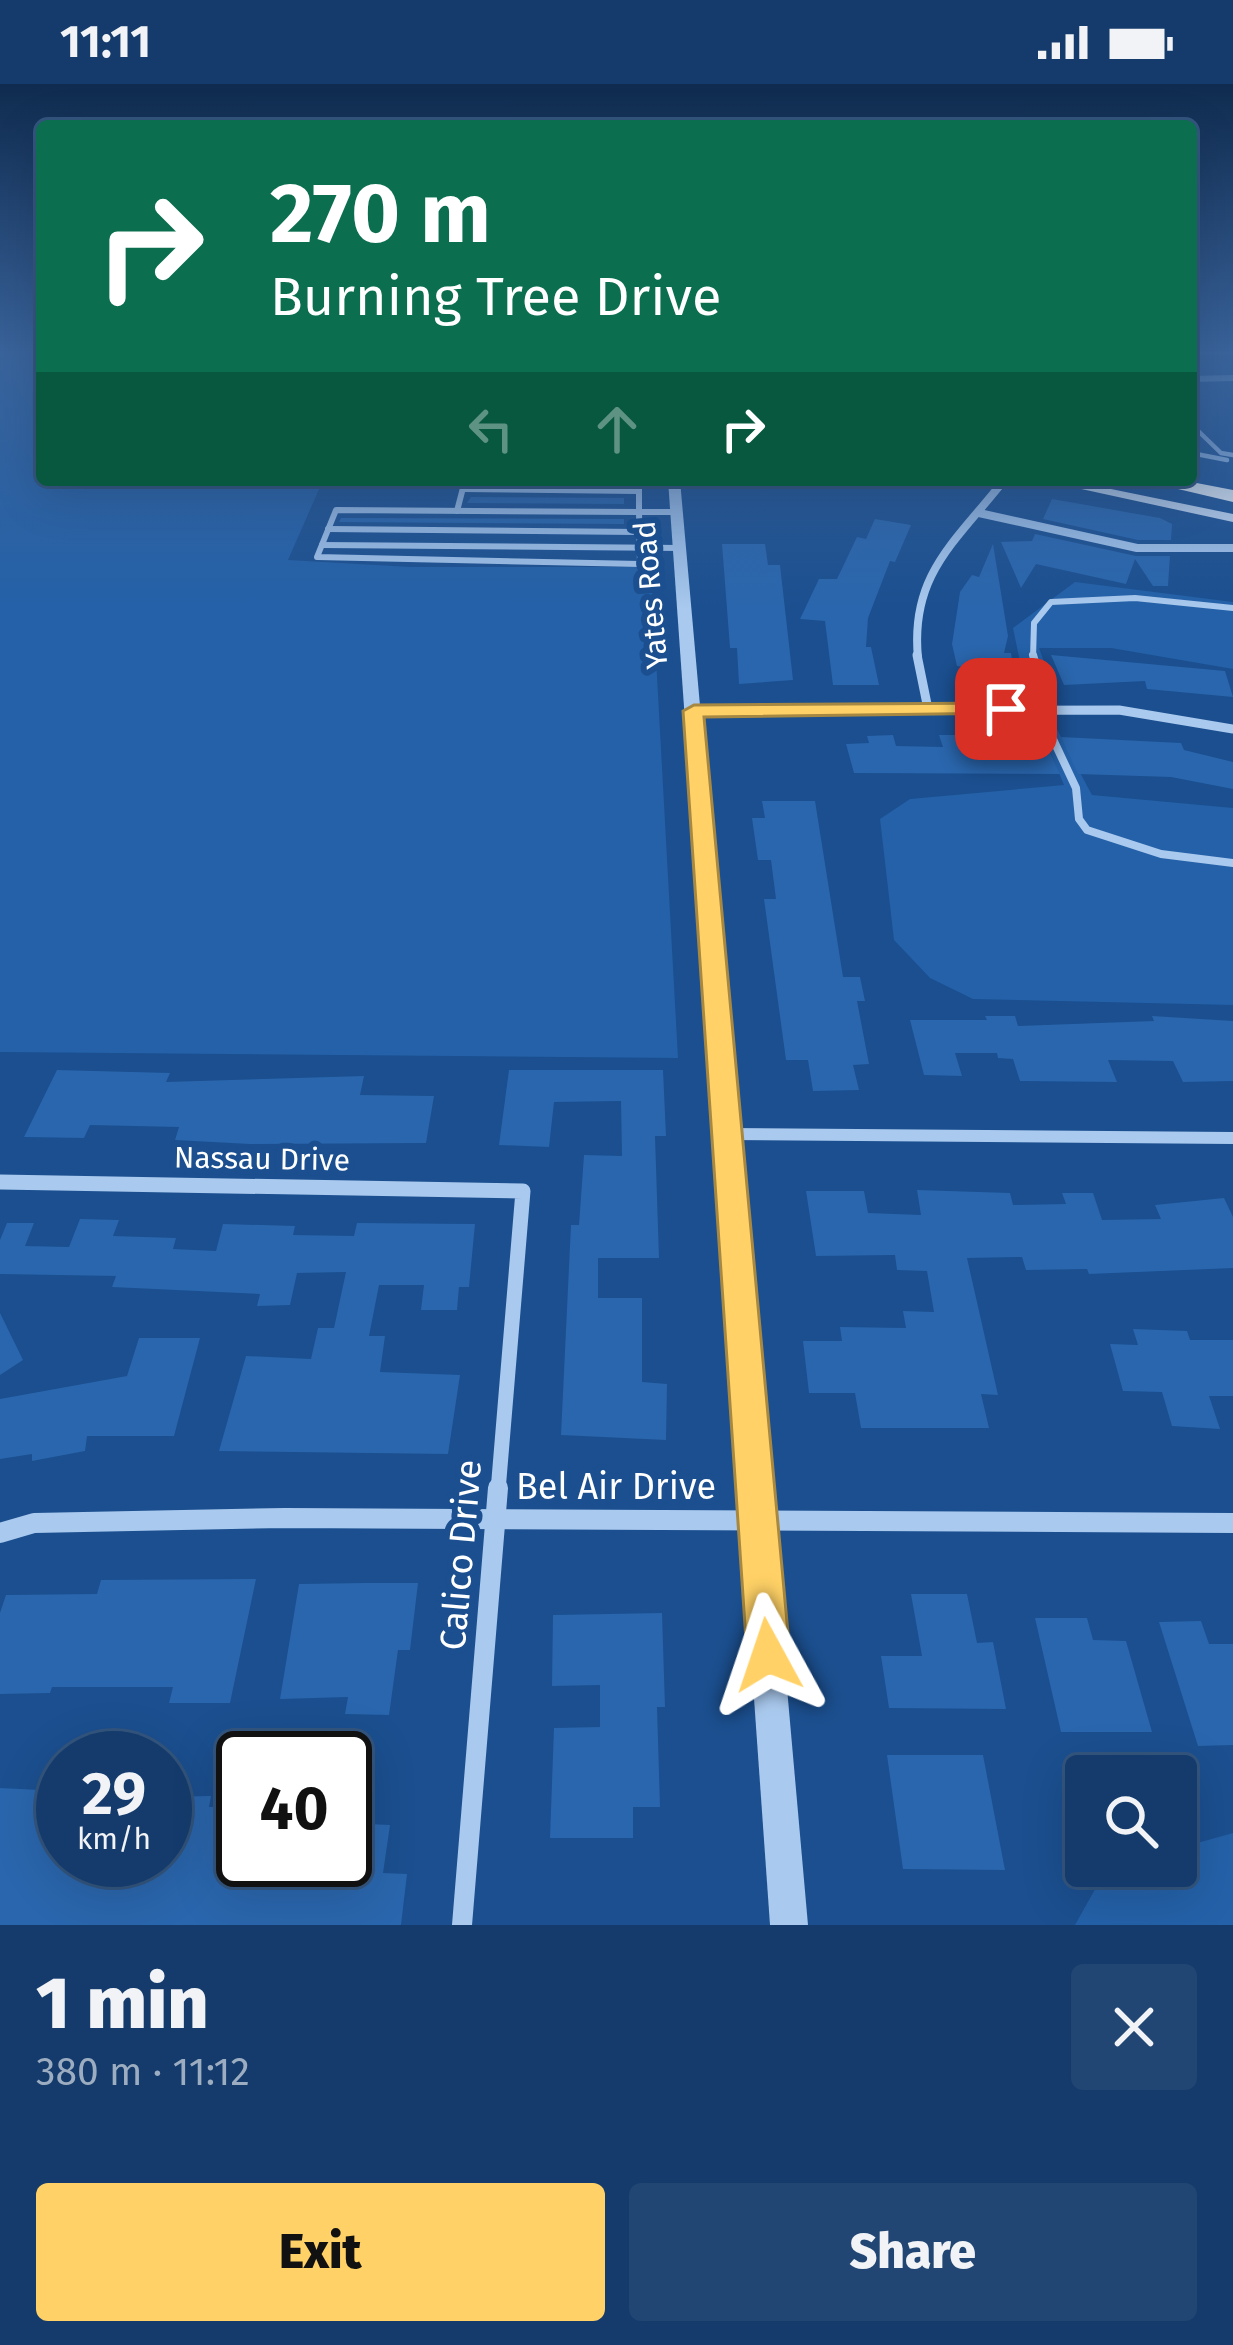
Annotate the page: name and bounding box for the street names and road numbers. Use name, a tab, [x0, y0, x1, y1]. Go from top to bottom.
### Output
street label: Yates Road	[627, 520, 675, 670]
street label: Nassau Drive	[174, 1139, 350, 1179]
street label: Calico Drive	[431, 1458, 491, 1652]
street label: Bel Air Drive	[516, 1465, 716, 1509]

